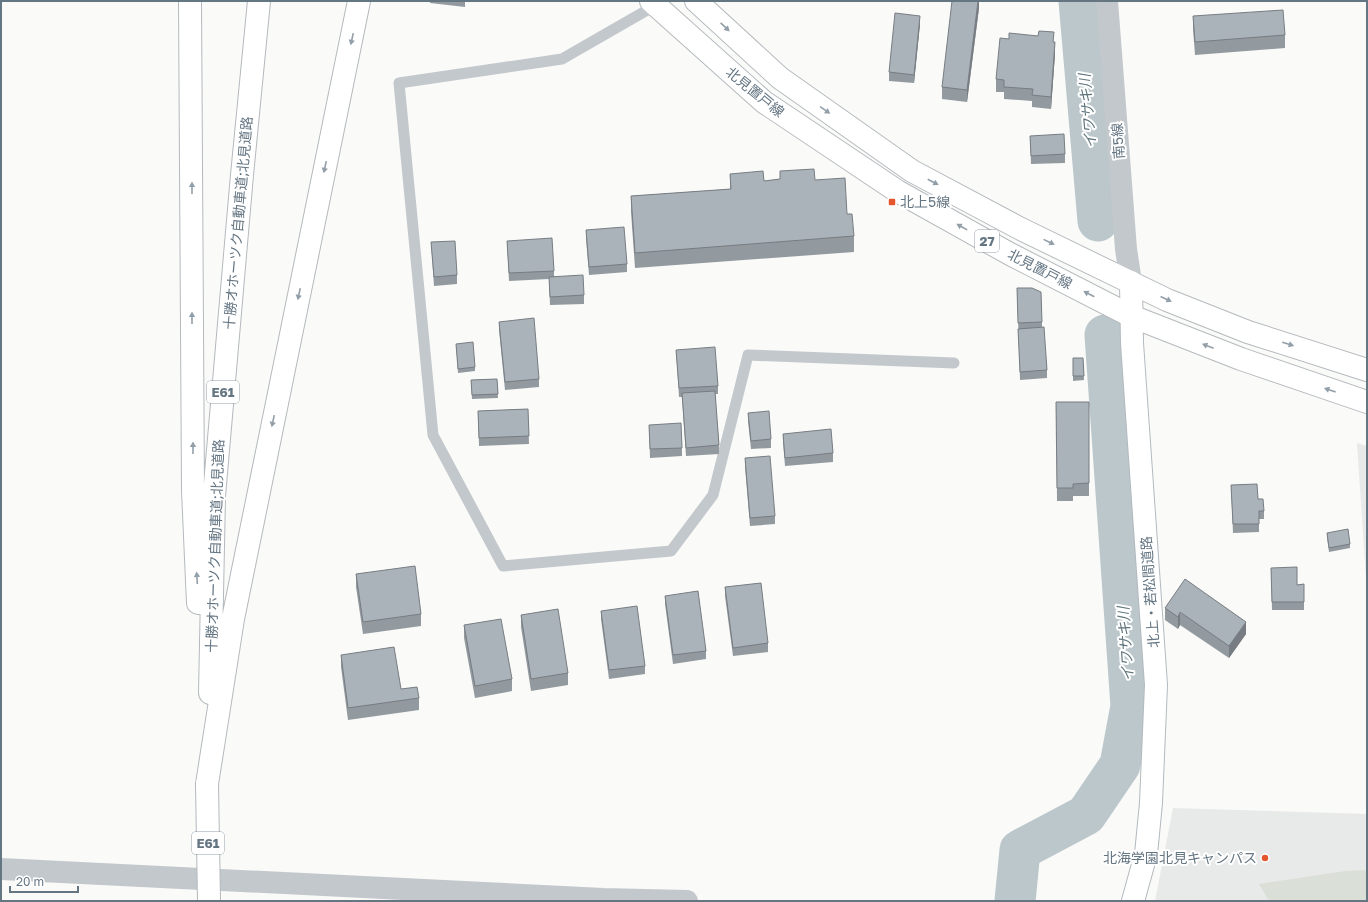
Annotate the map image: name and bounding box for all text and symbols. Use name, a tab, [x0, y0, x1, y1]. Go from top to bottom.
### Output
one-way arrow	[720, 23, 730, 32]
one-way arrow	[348, 33, 354, 45]
street label: 北見置戸線	[723, 63, 788, 120]
water label: イワサキ川	[1075, 71, 1099, 149]
one-way arrow	[820, 106, 831, 114]
street label: 十勝オホーツク自動車道;北見道路	[220, 116, 255, 330]
street label: 南5線	[1108, 122, 1127, 160]
one-way arrow	[322, 160, 328, 173]
one-way arrow	[927, 179, 939, 185]
one-way arrow	[189, 181, 195, 194]
place label: 北上5線	[900, 193, 950, 210]
marker: 北上5線	[887, 197, 897, 207]
one-way arrow	[956, 223, 967, 230]
road number: 27	[975, 230, 999, 252]
one-way arrow	[1043, 239, 1054, 245]
street label: 北見置戸線	[1005, 245, 1075, 292]
one-way arrow	[296, 288, 302, 300]
one-way arrow	[1083, 291, 1094, 297]
one-way arrow	[1160, 296, 1171, 302]
one-way arrow	[189, 311, 195, 324]
one-way arrow	[1282, 342, 1294, 348]
one-way arrow	[1201, 343, 1213, 349]
road number: E61	[207, 381, 239, 403]
one-way arrow	[1324, 387, 1336, 393]
one-way arrow	[269, 415, 275, 427]
street label: 十勝オホーツク自動車道;北見道路	[202, 439, 227, 653]
one-way arrow	[190, 441, 196, 454]
street label: 北上・若松間道路	[1137, 536, 1162, 648]
one-way arrow	[194, 571, 200, 584]
water label: イワサキ川	[1113, 604, 1137, 682]
road number: E61	[192, 832, 224, 854]
place label: 北海学園北見キャンパス	[1103, 849, 1257, 866]
marker: 北海学園北見キャンパス	[1260, 853, 1270, 863]
scale bar	[10, 868, 78, 894]
text: 20 m	[16, 874, 44, 889]

